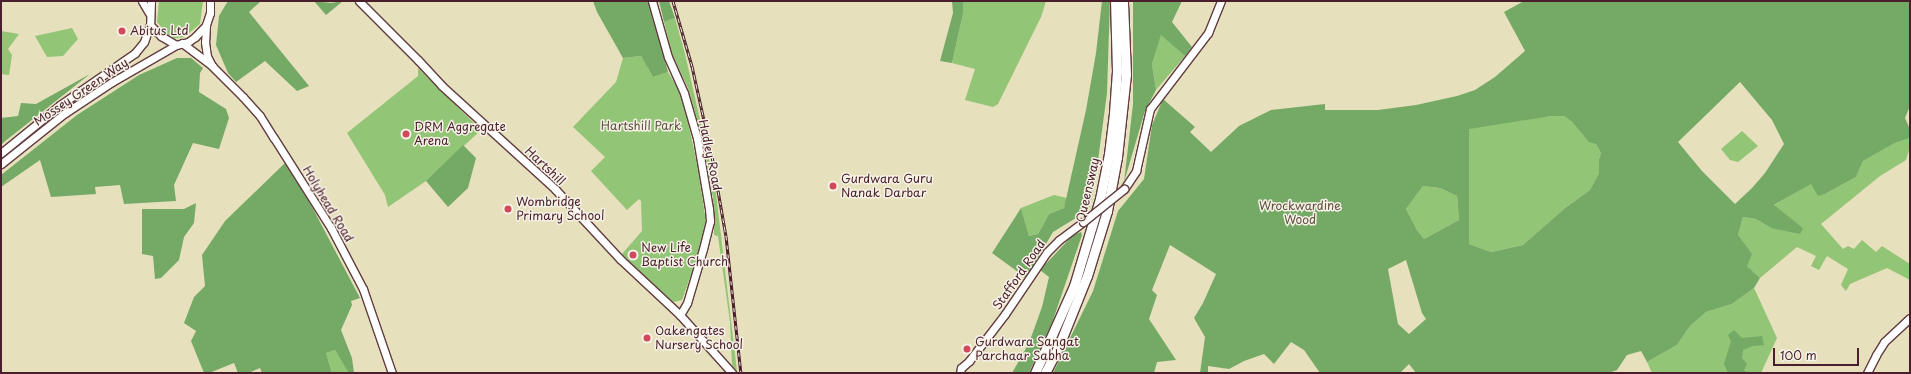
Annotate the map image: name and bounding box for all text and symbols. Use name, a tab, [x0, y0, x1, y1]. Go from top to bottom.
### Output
place label: Abitus Ltd	[130, 24, 189, 38]
marker: Abitus Ltd	[117, 26, 127, 36]
street label: Mossey Green Way	[30, 55, 132, 129]
street label: Hadley Road	[695, 118, 725, 192]
park label: Hartshill Park	[601, 119, 681, 133]
place label: DRM Aggregate Arena	[414, 120, 506, 148]
marker: DRM Aggregate Arena	[401, 129, 411, 139]
street label: Hartshill	[522, 144, 568, 188]
street label: Queensway	[1074, 156, 1102, 224]
street label: Holyhead Road	[299, 163, 357, 245]
place label: Gurdwara Guru Nanak Darbar	[841, 172, 933, 200]
marker: Gurdwara Guru Nanak Darbar	[828, 181, 838, 191]
place label: Wombridge Primary School	[516, 195, 604, 223]
park label: Wrockwardine Wood	[1259, 199, 1341, 227]
marker: Wombridge Primary School	[503, 204, 513, 214]
street label: Stafford Road	[990, 237, 1048, 313]
place label: New Life Baptist Church	[641, 241, 728, 269]
marker: New Life Baptist Church	[628, 250, 638, 260]
place label: Oakengates Nursery School	[655, 324, 743, 352]
marker: Oakengates Nursery School	[642, 333, 652, 343]
place label: Gurdwara Sangat Parchaar Sabha	[975, 335, 1080, 363]
scale bar	[1775, 340, 1861, 366]
marker: Gurdwara Sangat Parchaar Sabha	[962, 344, 972, 354]
text: 100 m	[1780, 346, 1817, 364]

